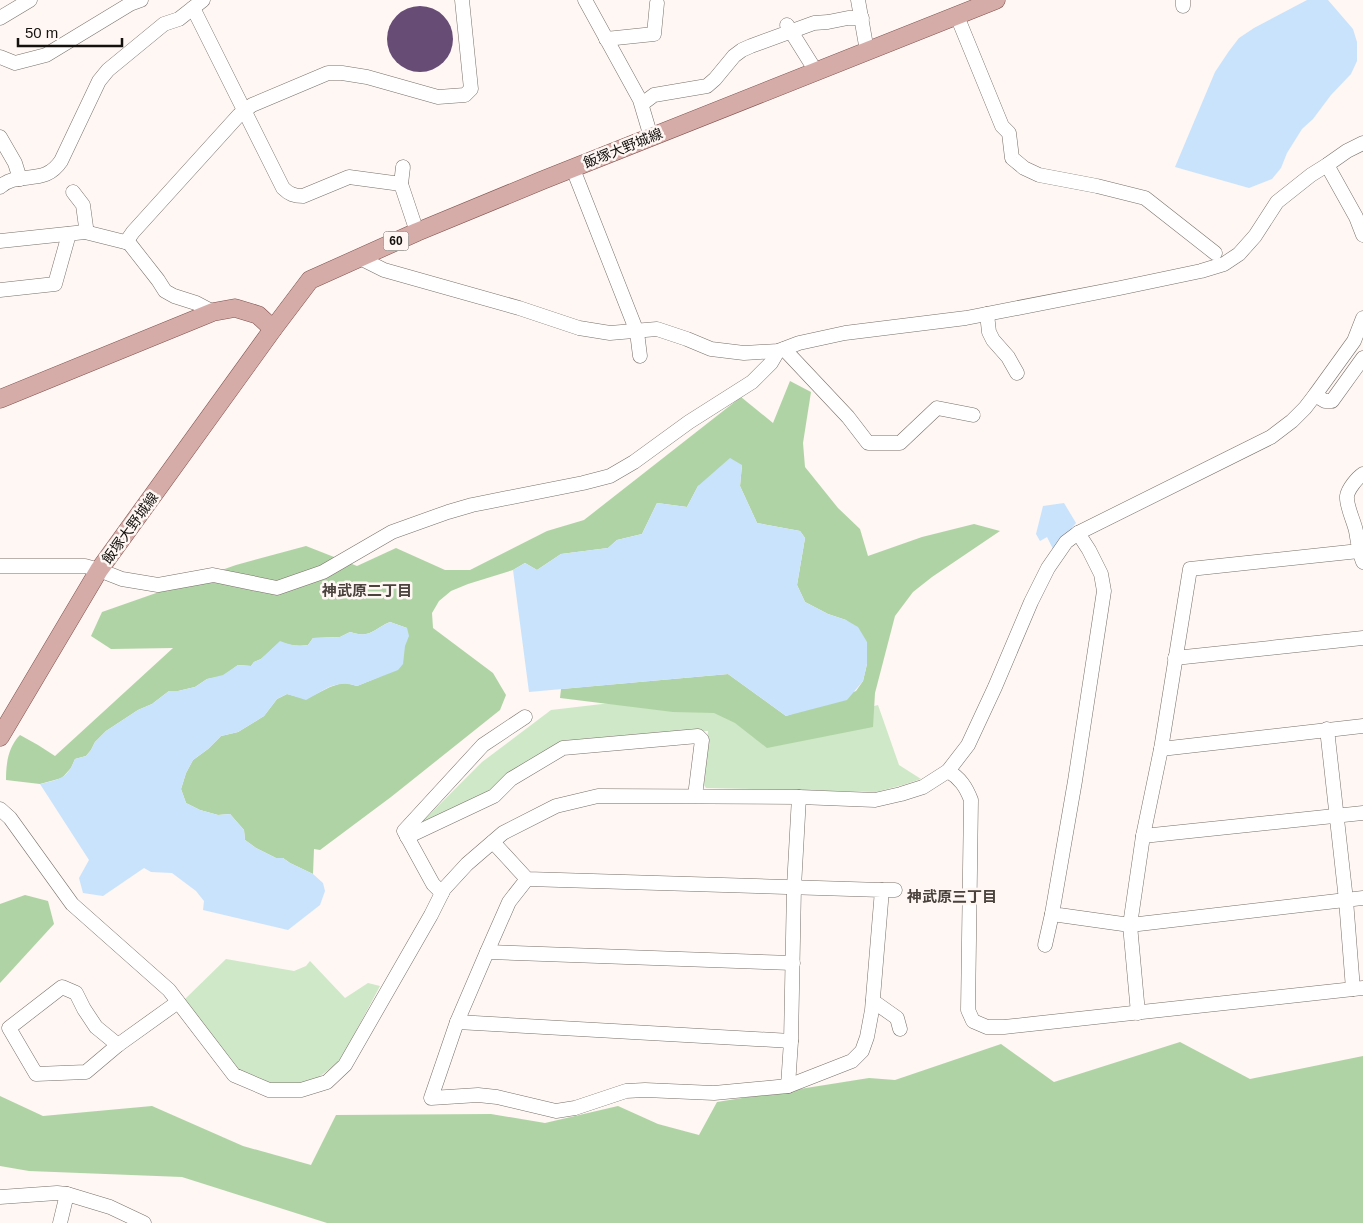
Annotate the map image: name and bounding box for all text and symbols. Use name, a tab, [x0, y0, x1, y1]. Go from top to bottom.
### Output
scale bar	[18, 15, 121, 47]
text: 50 m	[25, 24, 58, 41]
street label: 飯塚大野城線	[581, 125, 665, 171]
road number: 60	[384, 232, 408, 250]
street label: 飯塚大野城線	[99, 489, 161, 567]
district label: 神武原二丁目	[321, 582, 412, 599]
district label: 神武原三丁目	[906, 888, 997, 905]

